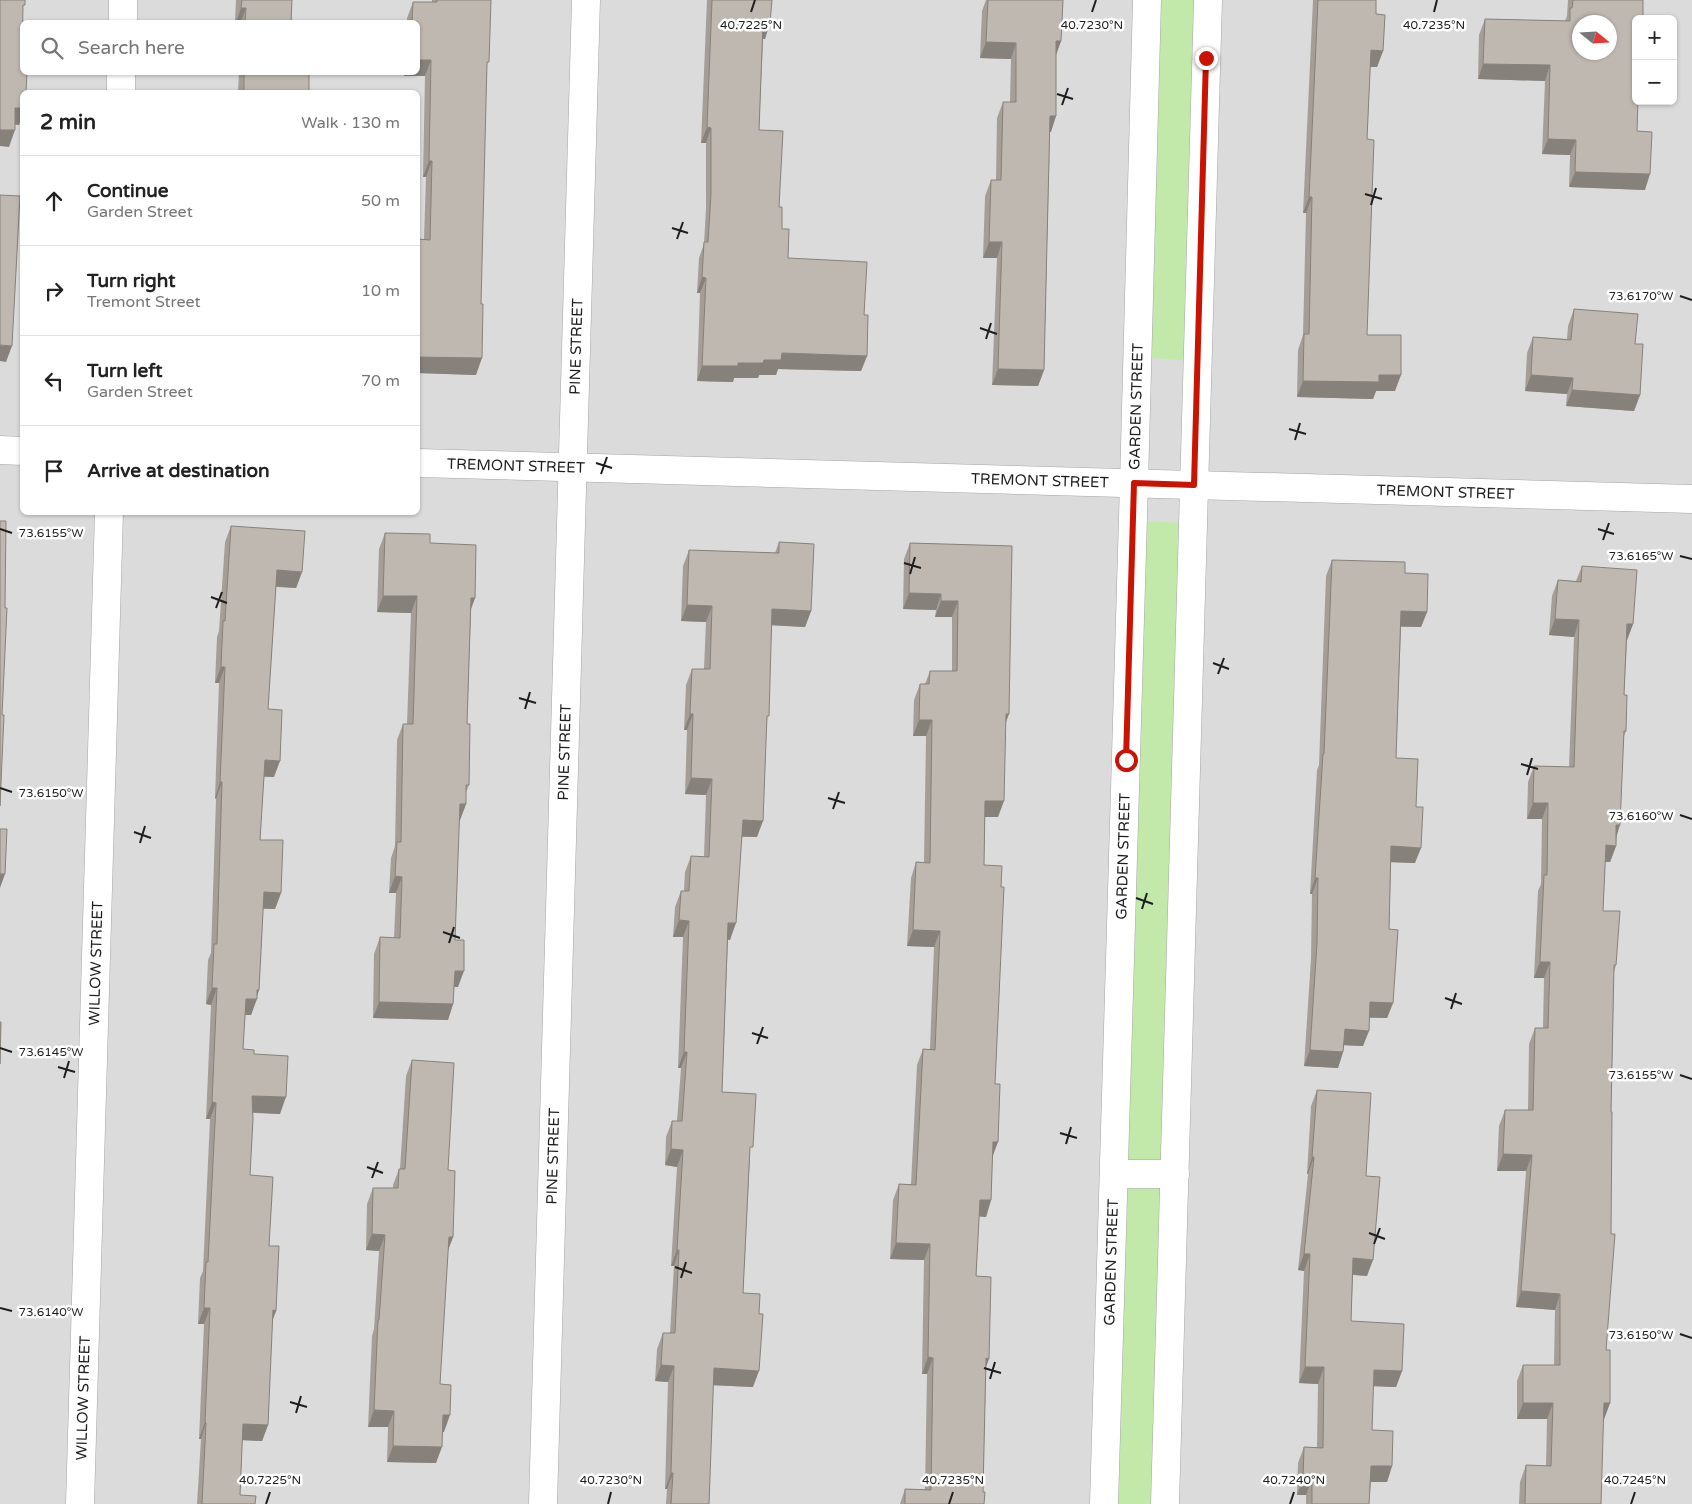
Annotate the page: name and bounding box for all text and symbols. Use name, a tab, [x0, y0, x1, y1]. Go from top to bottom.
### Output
north arrow	[1572, 15, 1617, 60]
map controls	[1632, 15, 1677, 105]
button: +	[1632, 15, 1677, 60]
text: 40.7225°N	[720, 18, 782, 32]
text: 40.7230°N	[1061, 18, 1123, 32]
text: 40.7235°N	[1403, 18, 1465, 32]
search box	[20, 20, 420, 75]
icon: search	[38, 34, 66, 62]
text: Search here	[78, 37, 185, 59]
route end	[1195, 47, 1218, 70]
button: −	[1632, 60, 1677, 105]
text: 2 min	[40, 110, 96, 135]
text: Walk · 130 m	[301, 113, 400, 133]
text: Continue	[87, 180, 169, 202]
icon: ahead	[40, 187, 68, 215]
text: 50 m	[361, 191, 400, 211]
text: Garden Street	[87, 202, 193, 222]
text: Turn right	[87, 270, 175, 292]
icon: right	[40, 277, 68, 305]
text: 10 m	[361, 281, 400, 301]
text: 73.6170°W	[1608, 289, 1674, 303]
text: Tremont Street	[87, 292, 201, 312]
street label: PINE STREET	[566, 298, 586, 395]
street label: GARDEN STREET	[1125, 343, 1147, 470]
text: Turn left	[87, 360, 163, 382]
icon: left	[40, 367, 68, 395]
text: 70 m	[361, 371, 400, 391]
text: Garden Street	[87, 382, 193, 402]
street label: TREMONT STREET	[447, 455, 585, 477]
icon: arrive	[40, 457, 68, 485]
text: Arrive at destination	[87, 460, 270, 482]
street label: TREMONT STREET	[971, 470, 1109, 492]
street label: TREMONT STREET	[1376, 481, 1515, 503]
text: 73.6155°W	[19, 526, 83, 540]
text: 73.6165°W	[1609, 549, 1673, 563]
street label: PINE STREET	[554, 704, 575, 801]
route start	[1115, 749, 1138, 772]
text: 73.6150°W	[18, 786, 84, 800]
street label: GARDEN STREET	[1112, 793, 1134, 920]
text: 73.6160°W	[1608, 809, 1674, 823]
street label: WILLOW STREET	[85, 901, 107, 1026]
text: 73.6145°W	[19, 1045, 83, 1059]
text: 73.6155°W	[1609, 1068, 1673, 1082]
street label: PINE STREET	[543, 1108, 563, 1205]
street label: GARDEN STREET	[1100, 1198, 1122, 1326]
text: 73.6140°W	[18, 1305, 84, 1319]
text: 73.6150°W	[1608, 1328, 1674, 1342]
street label: WILLOW STREET	[72, 1335, 94, 1461]
text: 40.7225°N	[239, 1473, 301, 1487]
text: 40.7230°N	[580, 1473, 642, 1487]
text: 40.7235°N	[922, 1473, 984, 1487]
text: 40.7240°N	[1263, 1473, 1325, 1487]
text: 40.7245°N	[1604, 1473, 1666, 1487]

